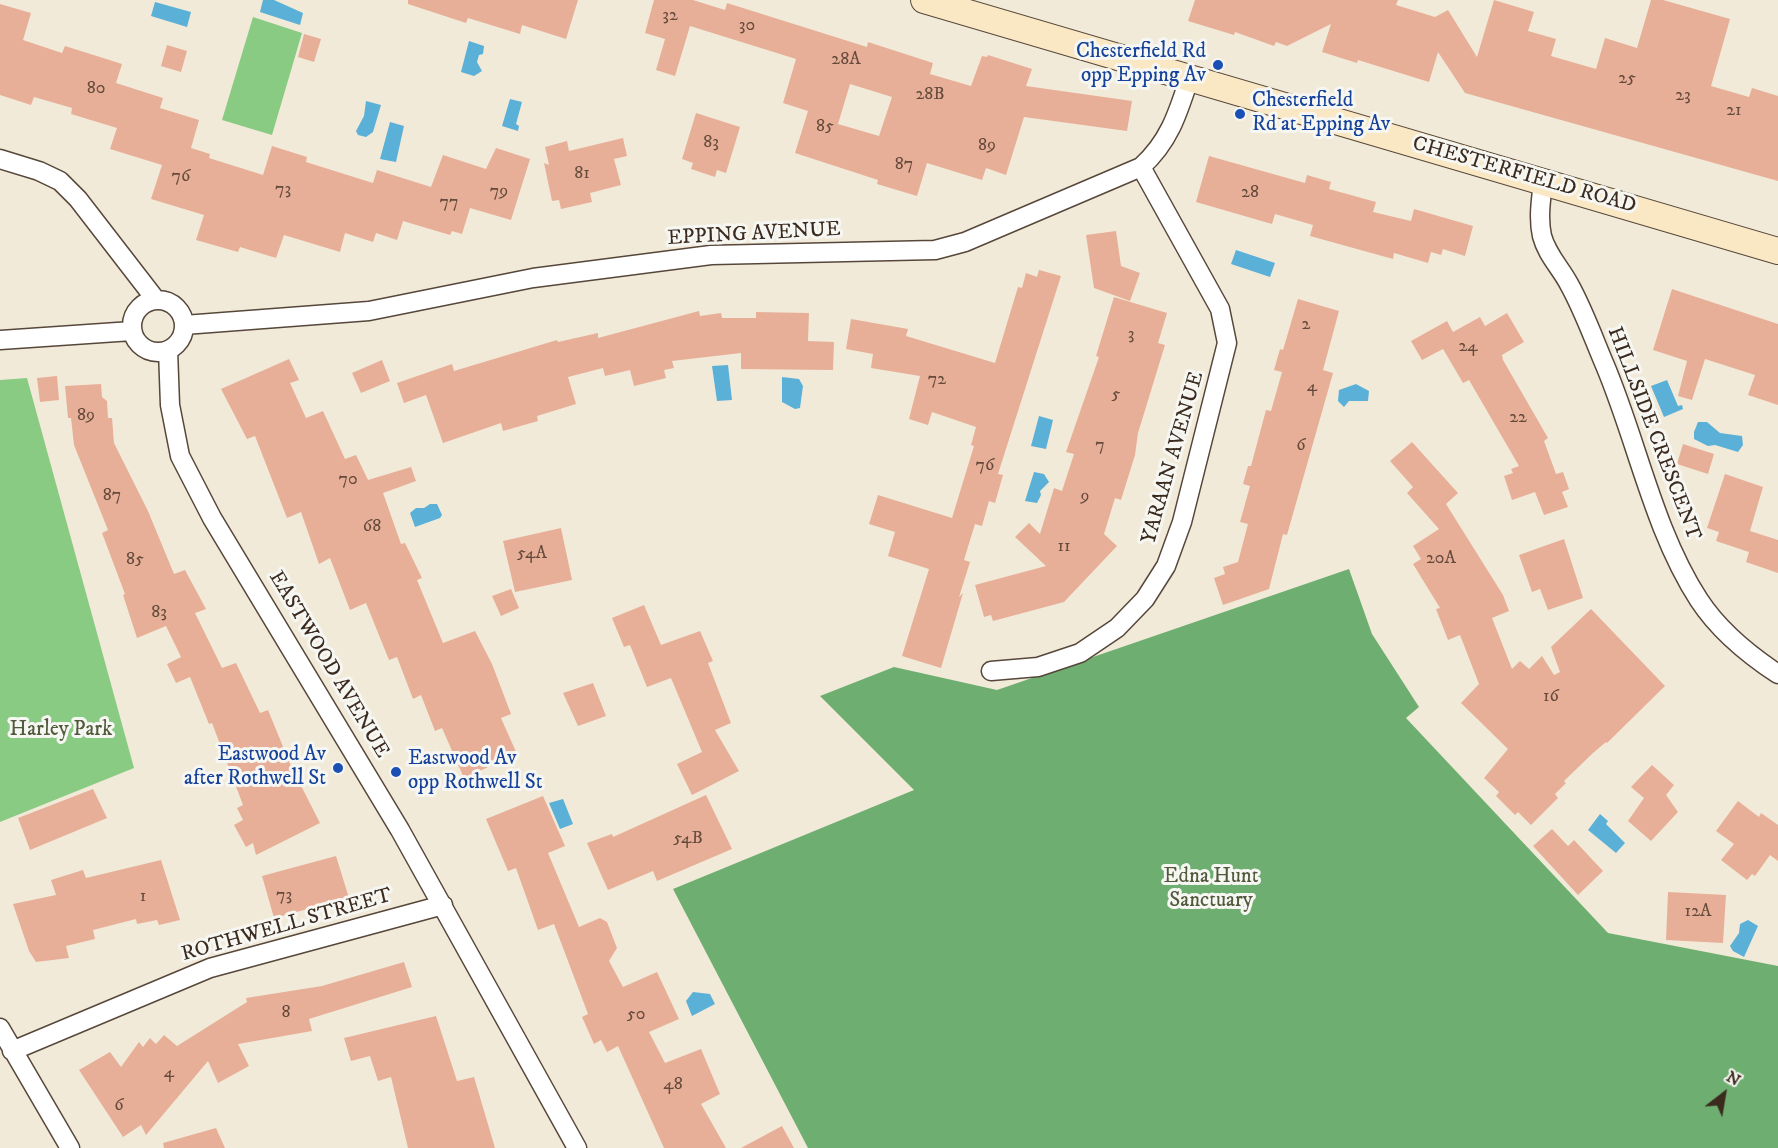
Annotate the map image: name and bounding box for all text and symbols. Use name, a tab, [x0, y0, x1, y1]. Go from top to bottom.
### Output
house number: 32	[662, 5, 678, 27]
house number: 30	[739, 15, 755, 37]
place label: Chesterfield Rd opp Epping Av	[1076, 40, 1206, 90]
house number: 28A	[831, 49, 861, 71]
marker: Chesterfield Rd opp Epping Av	[1211, 58, 1225, 72]
house number: 25	[1618, 68, 1636, 90]
house number: 80	[87, 78, 105, 100]
house number: 28B	[915, 84, 945, 106]
house number: 23	[1675, 85, 1691, 107]
place label: Chesterfield Rd at Epping Av	[1252, 89, 1390, 139]
house number: 21	[1726, 100, 1742, 122]
marker: Chesterfield Rd at Epping Av	[1233, 107, 1247, 121]
house number: 85	[816, 116, 834, 138]
house number: 83	[703, 132, 719, 154]
street label: CHESTERFIELD ROAD	[1409, 132, 1639, 220]
house number: 89	[978, 135, 996, 157]
house number: 87	[895, 154, 913, 176]
house number: 81	[574, 163, 590, 185]
house number: 76	[172, 166, 190, 188]
house number: 73	[275, 179, 291, 201]
house number: 79	[490, 181, 508, 203]
house number: 28	[1241, 182, 1259, 204]
house number: 77	[440, 192, 458, 214]
street label: EPPING AVENUE	[667, 218, 841, 252]
house number: 2	[1302, 314, 1310, 336]
house number: 3	[1128, 324, 1134, 346]
street label: HILLSIDE CRESCENT	[1601, 324, 1705, 544]
house number: 24	[1458, 336, 1478, 358]
house number: 72	[928, 369, 946, 391]
street label: YARAAN AVENUE	[1137, 369, 1211, 547]
house number: 4	[1307, 376, 1317, 398]
house number: 5	[1112, 384, 1120, 406]
house number: 89	[77, 405, 95, 427]
house number: 22	[1509, 407, 1527, 429]
house number: 7	[1095, 435, 1105, 457]
house number: 6	[1296, 435, 1306, 457]
house number: 76	[976, 455, 994, 477]
house number: 70	[338, 469, 358, 491]
house number: 87	[103, 485, 121, 507]
house number: 9	[1081, 486, 1089, 508]
house number: 68	[363, 516, 381, 538]
house number: 11	[1057, 536, 1071, 558]
house number: 54A	[517, 543, 547, 565]
house number: 20A	[1426, 548, 1456, 570]
house number: 85	[126, 549, 144, 571]
street label: EASTWOOD AVENUE	[262, 567, 394, 763]
house number: 83	[151, 602, 167, 624]
house number: 16	[1543, 686, 1559, 708]
park label: Harley Park	[10, 718, 112, 744]
place label: Eastwood Av after Rothwell St	[184, 743, 326, 793]
place label: Eastwood Av opp Rothwell St	[408, 747, 542, 797]
marker: Eastwood Av after Rothwell St	[331, 761, 345, 775]
marker: Eastwood Av opp Rothwell St	[389, 765, 403, 779]
house number: 54B	[673, 828, 703, 850]
park label: Edna Hunt Sanctuary	[1164, 865, 1258, 915]
street label: ROTHWELL STREET	[179, 884, 395, 968]
house number: 73	[276, 885, 292, 907]
house number: 1	[140, 886, 146, 908]
house number: 12A	[1685, 901, 1711, 923]
house number: 8	[281, 1002, 291, 1024]
house number: 50	[627, 1004, 645, 1026]
house number: 4	[164, 1062, 174, 1084]
north arrow	[1694, 1064, 1754, 1124]
text: N	[1722, 1067, 1744, 1091]
house number: 48	[663, 1074, 683, 1096]
house number: 6	[114, 1095, 124, 1117]

